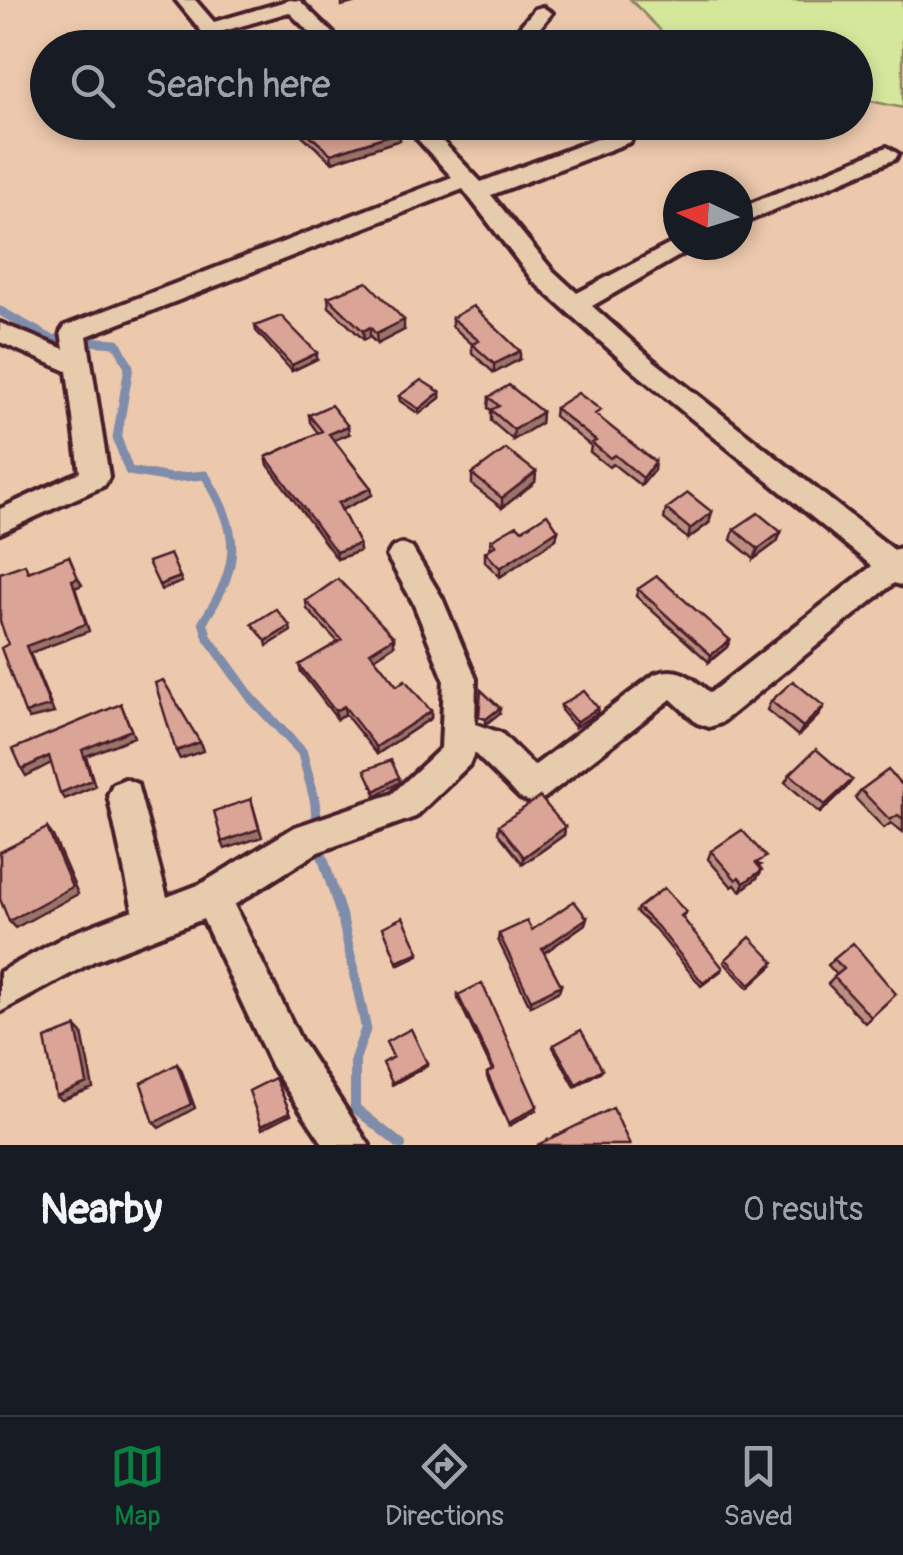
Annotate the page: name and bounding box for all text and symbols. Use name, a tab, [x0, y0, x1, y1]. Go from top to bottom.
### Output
search box	[30, 30, 873, 140]
icon: search	[65, 58, 120, 113]
text: Search here	[145, 61, 331, 109]
north arrow	[663, 170, 753, 260]
text: Nearby	[40, 1184, 162, 1236]
text: 0 results	[743, 1190, 863, 1230]
tab: Map	[110, 1439, 165, 1534]
tab: Directions	[385, 1439, 504, 1534]
tab: Saved	[724, 1439, 793, 1534]

